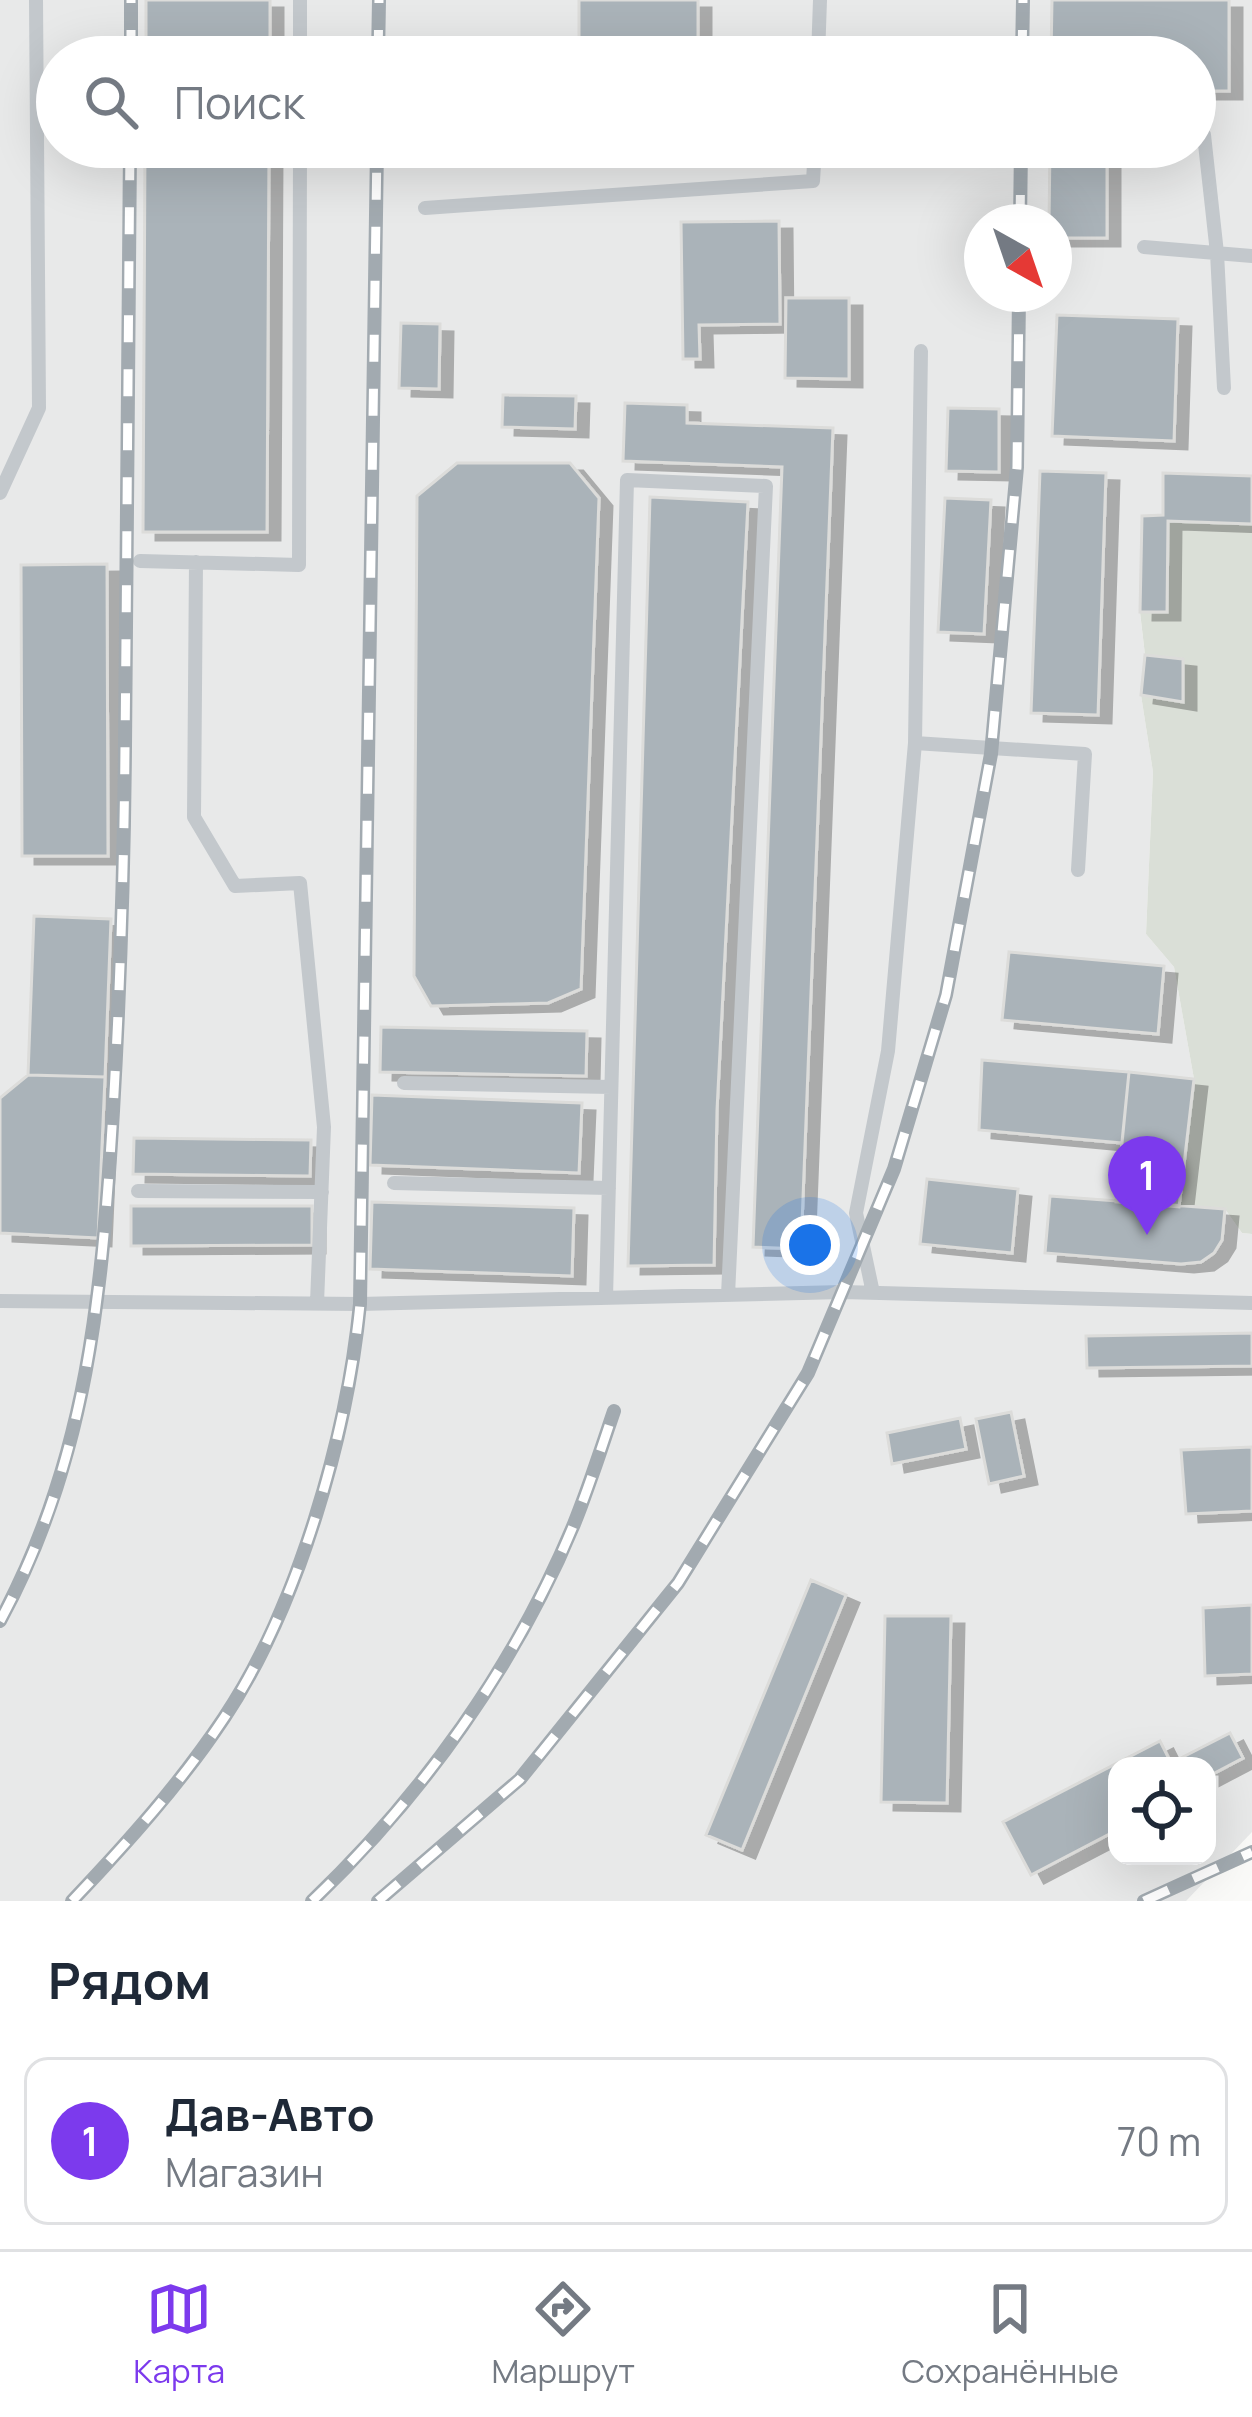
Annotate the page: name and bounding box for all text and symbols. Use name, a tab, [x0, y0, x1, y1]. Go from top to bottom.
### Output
search box	[36, 36, 1216, 168]
icon: search	[78, 69, 144, 135]
text: Поиск	[174, 71, 305, 133]
north arrow	[964, 204, 1072, 312]
pin: 1	[1108, 1136, 1186, 1235]
your location	[780, 1215, 840, 1275]
map controls	[1108, 1757, 1216, 1865]
button: locate	[1108, 1757, 1216, 1865]
text: Рядом	[48, 1945, 211, 2014]
text: Дав-Авто	[165, 2083, 375, 2145]
text: 1	[81, 2114, 99, 2168]
text: 70 m	[1117, 2114, 1201, 2168]
text: Магазин	[165, 2145, 323, 2199]
tab: Карта	[133, 2276, 225, 2393]
tab: Маршрут	[491, 2276, 635, 2393]
tab: Сохранённые	[902, 2276, 1119, 2393]

